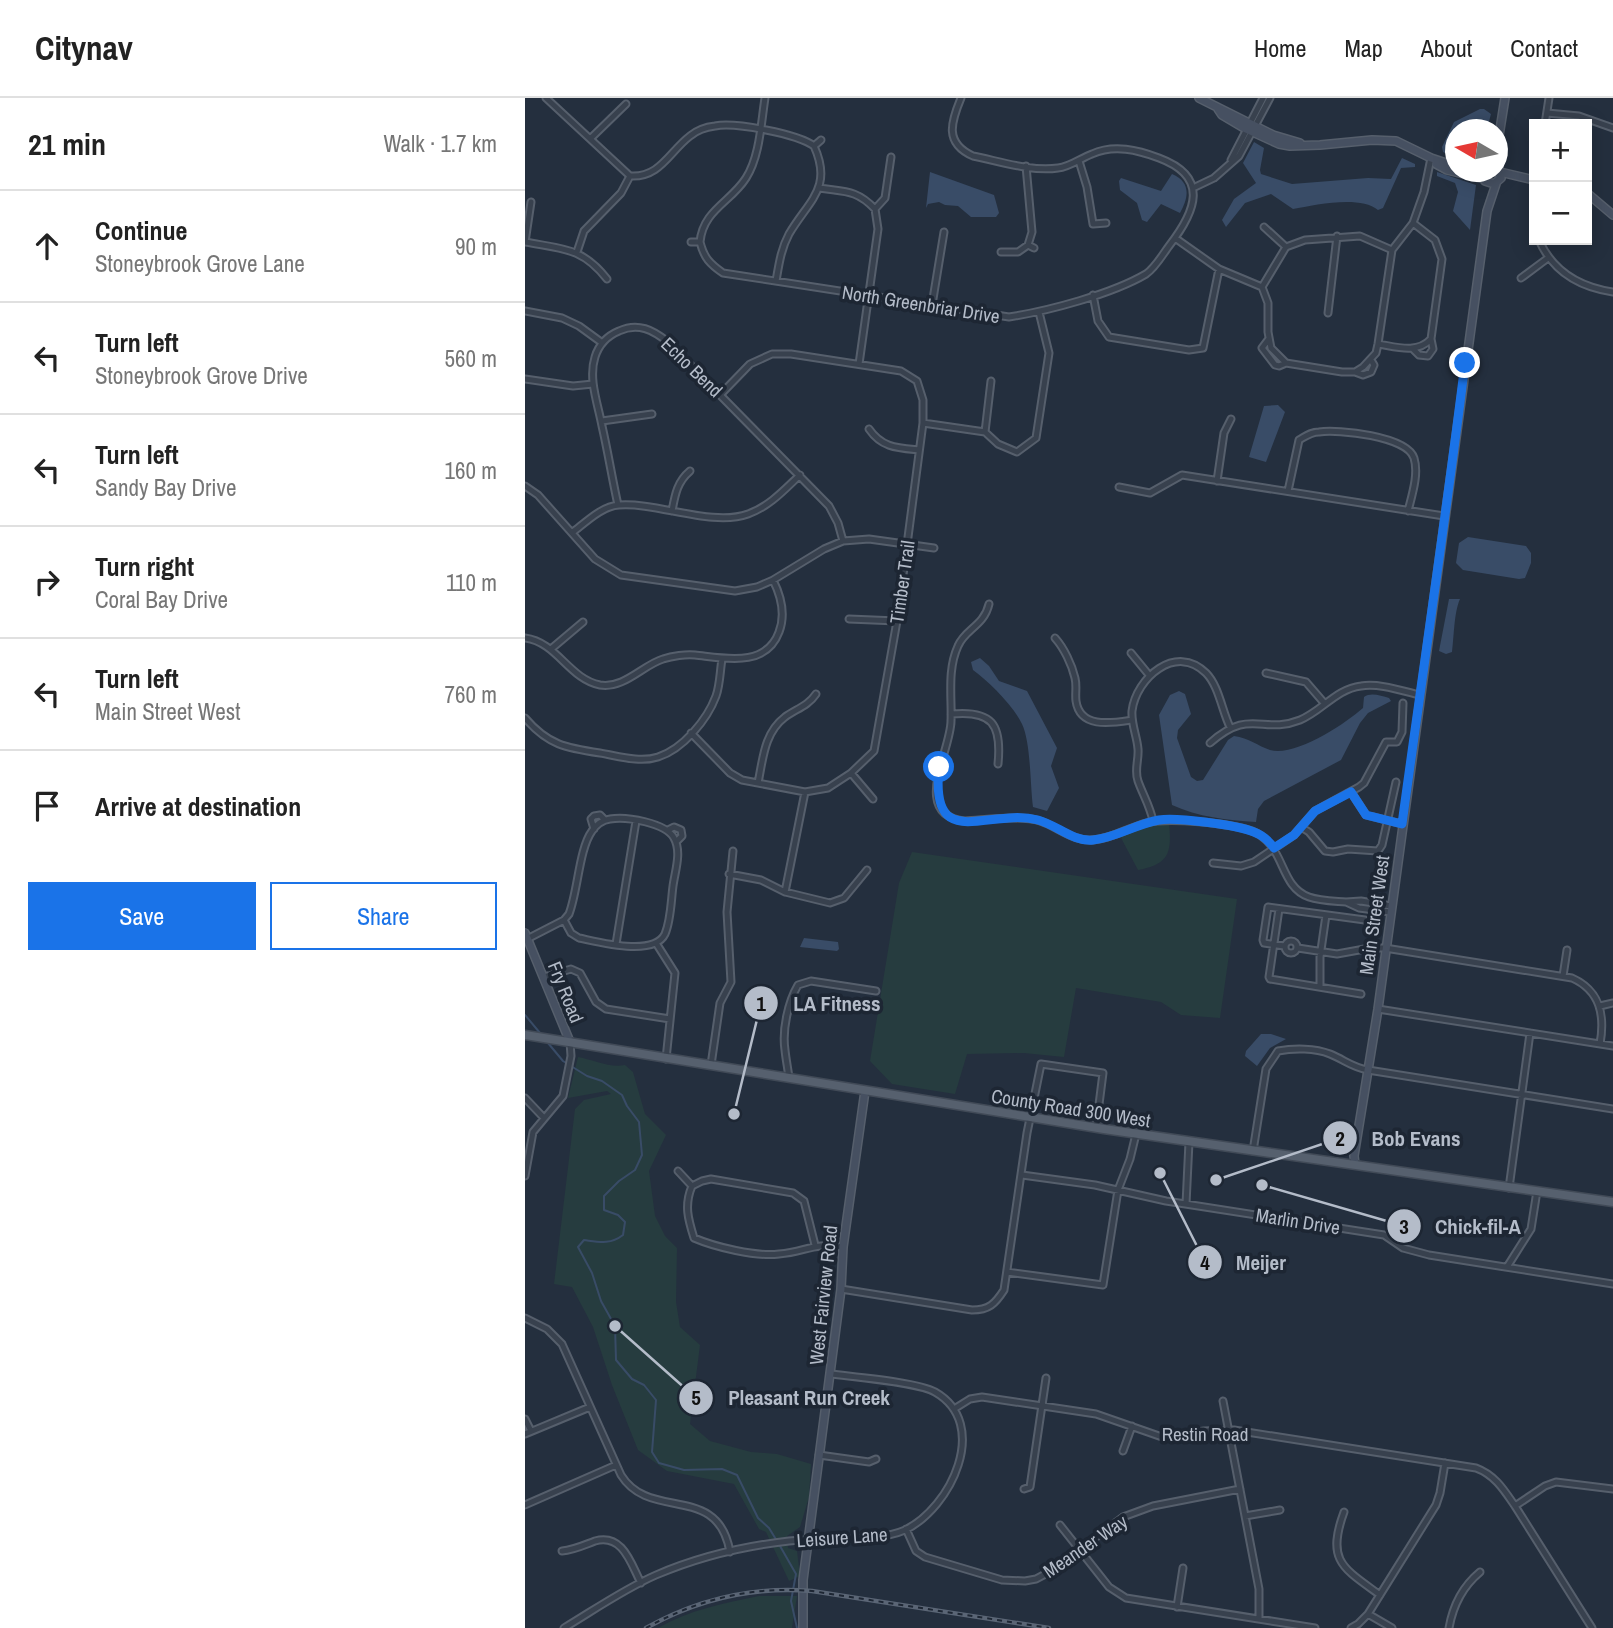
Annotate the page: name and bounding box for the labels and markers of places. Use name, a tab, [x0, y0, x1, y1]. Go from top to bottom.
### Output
callout: LA Fitness	[744, 982, 895, 1024]
callout: Bob Evans	[1323, 1117, 1475, 1159]
callout: Chick-fil-A	[1386, 1205, 1535, 1247]
callout: Meijer	[1187, 1241, 1300, 1283]
callout: Pleasant Run Creek	[679, 1377, 903, 1419]

